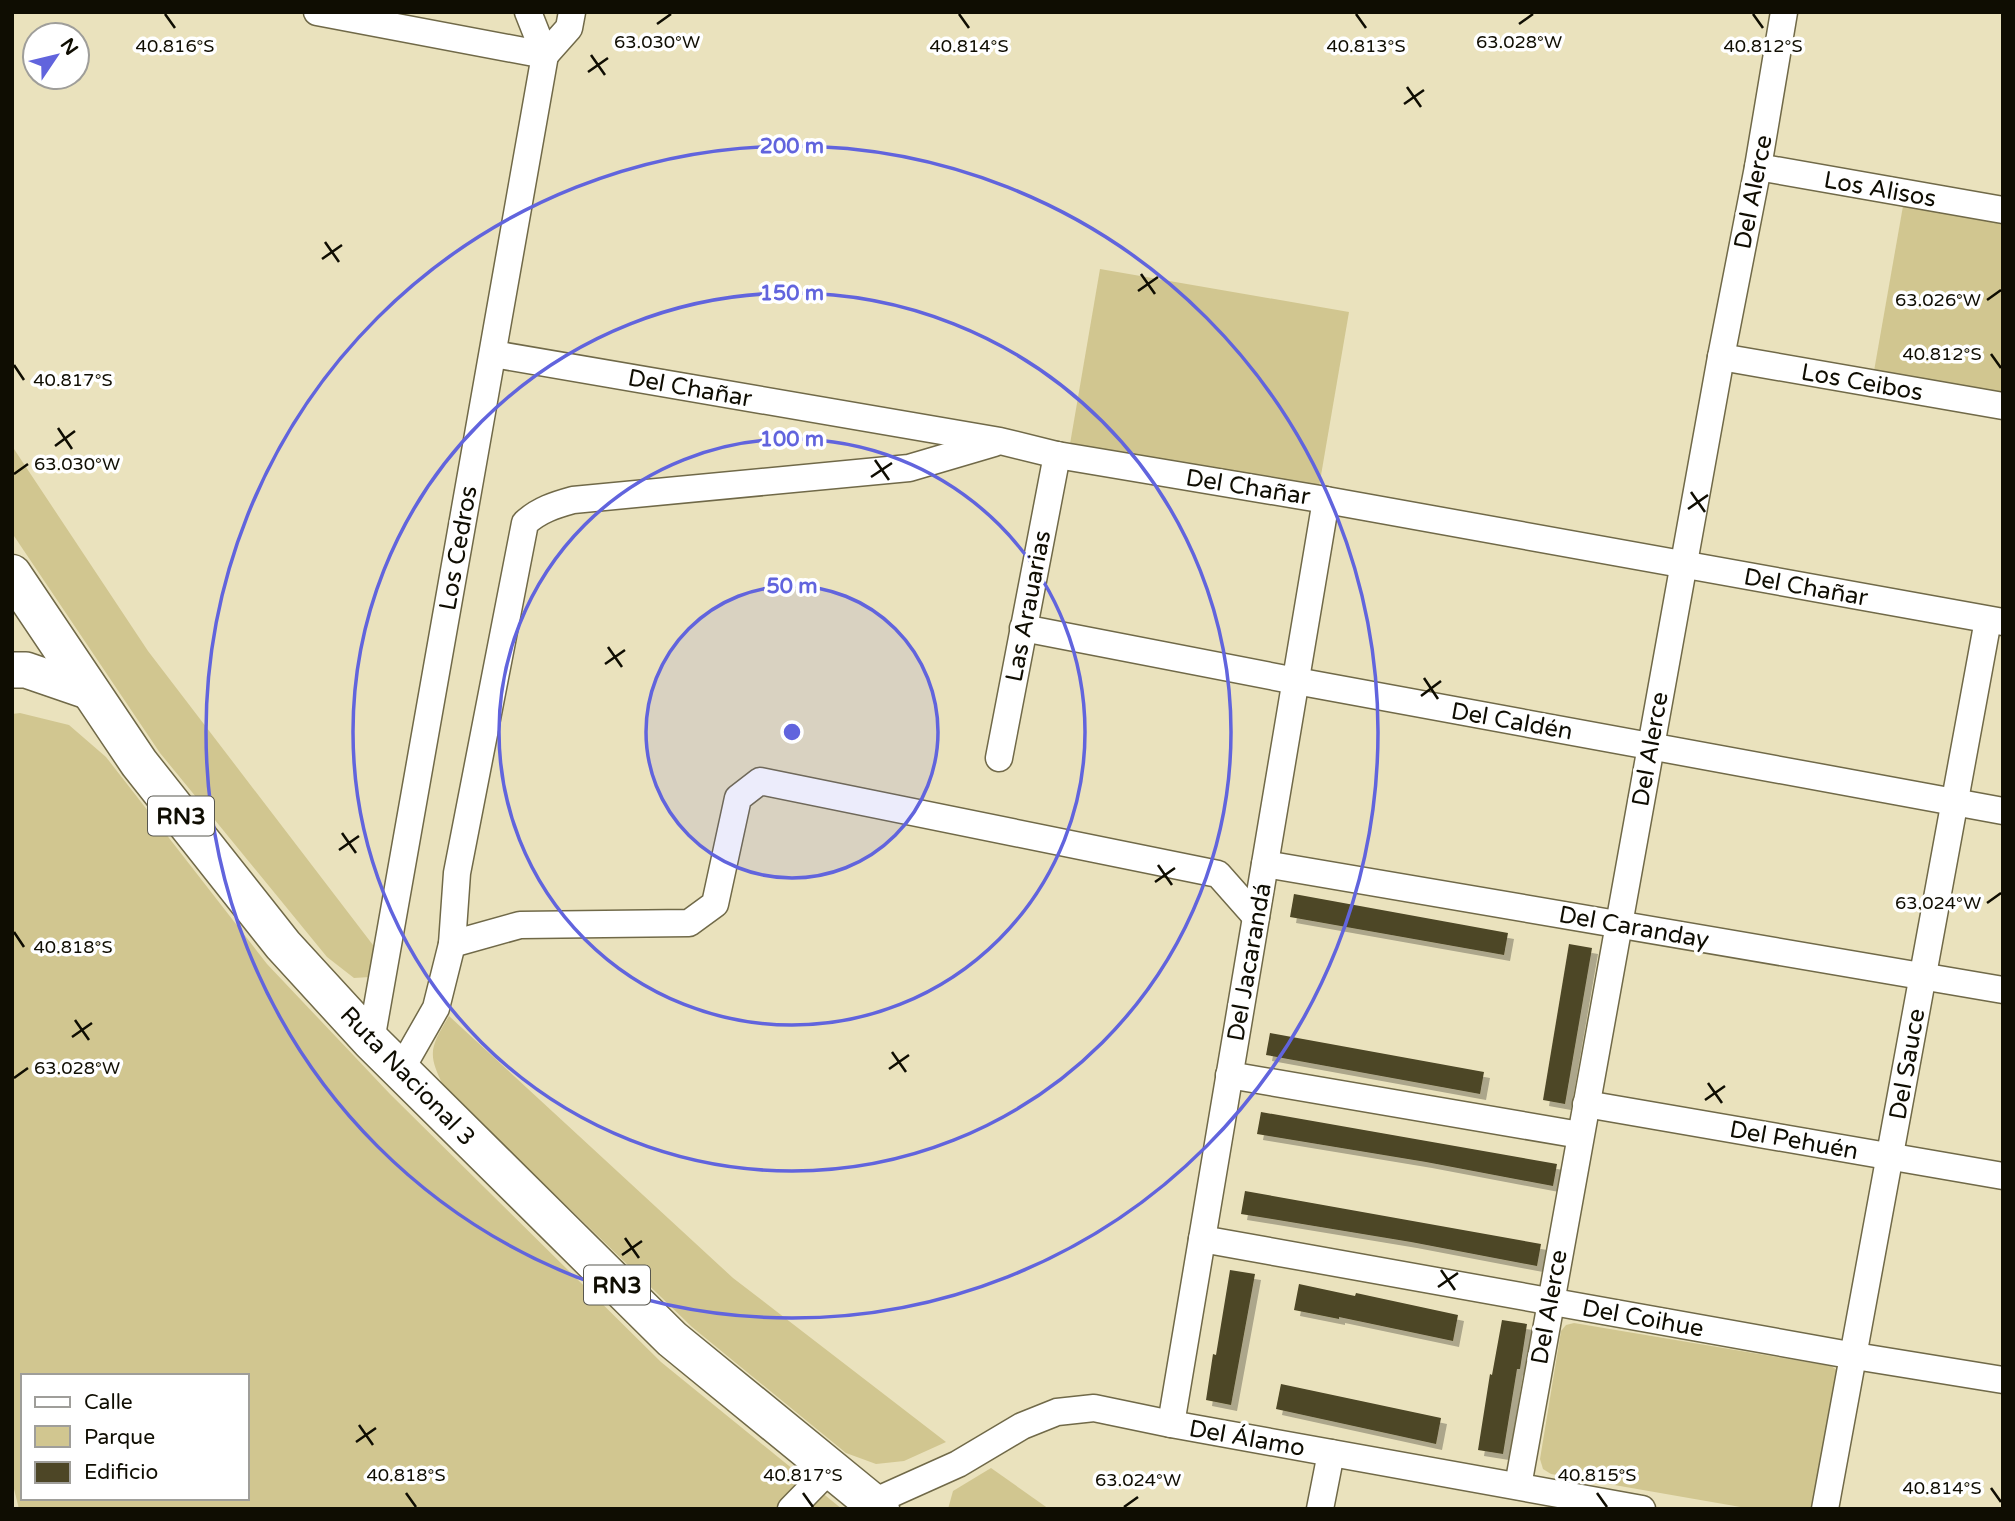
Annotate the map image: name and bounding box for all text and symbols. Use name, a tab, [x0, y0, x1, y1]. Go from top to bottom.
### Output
north arrow	[21, 21, 91, 91]
text: 63.030°W	[614, 31, 700, 53]
text: 63.028°W	[1476, 31, 1562, 53]
text: N	[56, 34, 82, 59]
text: 40.816°S	[136, 35, 214, 57]
text: 40.814°S	[929, 35, 1009, 57]
text: 40.813°S	[1326, 35, 1406, 57]
text: 40.812°S	[1723, 35, 1803, 57]
street label: Del Alerce	[1728, 132, 1779, 252]
text: 200 m	[760, 134, 824, 159]
street label: Los Alisos	[1821, 165, 1938, 214]
text: 150 m	[760, 281, 824, 306]
text: 63.026°W	[1895, 289, 1981, 311]
text: 40.812°S	[1902, 343, 1982, 365]
street label: Los Ceibos	[1799, 358, 1925, 407]
street label: Del Chañar	[626, 363, 755, 414]
text: 40.817°S	[33, 369, 113, 391]
text: 100 m	[760, 427, 824, 452]
text: 63.030°W	[34, 453, 120, 475]
street label: Del Chañar	[1184, 463, 1313, 512]
street label: Los Cedros	[433, 483, 484, 613]
street label: Las Arauarias	[1000, 528, 1057, 684]
street label: Del Chañar	[1742, 562, 1871, 613]
text: 50 m	[766, 574, 818, 599]
street label: Del Alerce	[1626, 690, 1675, 809]
street label: Del Caldén	[1449, 697, 1575, 746]
centre of rings	[780, 720, 804, 744]
road number: RN3	[148, 796, 214, 836]
street label: Del Jacarandá	[1221, 881, 1278, 1044]
text: 63.024°W	[1895, 892, 1981, 914]
street label: Del Caranday	[1556, 900, 1711, 955]
text: 40.818°S	[33, 936, 113, 958]
street label: Ruta Nacional 3	[334, 1001, 481, 1152]
street label: Del Sauce	[1883, 1006, 1932, 1122]
text: 63.028°W	[34, 1057, 120, 1079]
street label: Del Pehuén	[1727, 1115, 1860, 1166]
street label: Del Alerce	[1525, 1248, 1574, 1367]
road number: RN3	[584, 1266, 650, 1304]
street label: Del Coihue	[1580, 1294, 1706, 1343]
legend	[21, 1374, 248, 1500]
text: Calle	[84, 1390, 133, 1415]
street label: Del Álamo	[1187, 1413, 1307, 1463]
text: Parque	[84, 1425, 155, 1450]
text: Edificio	[84, 1460, 158, 1485]
text: 40.818°S	[366, 1464, 446, 1486]
text: 40.817°S	[763, 1464, 843, 1486]
text: 40.815°S	[1558, 1464, 1636, 1486]
text: 63.024°W	[1095, 1469, 1181, 1491]
text: 40.814°S	[1902, 1477, 1982, 1499]

